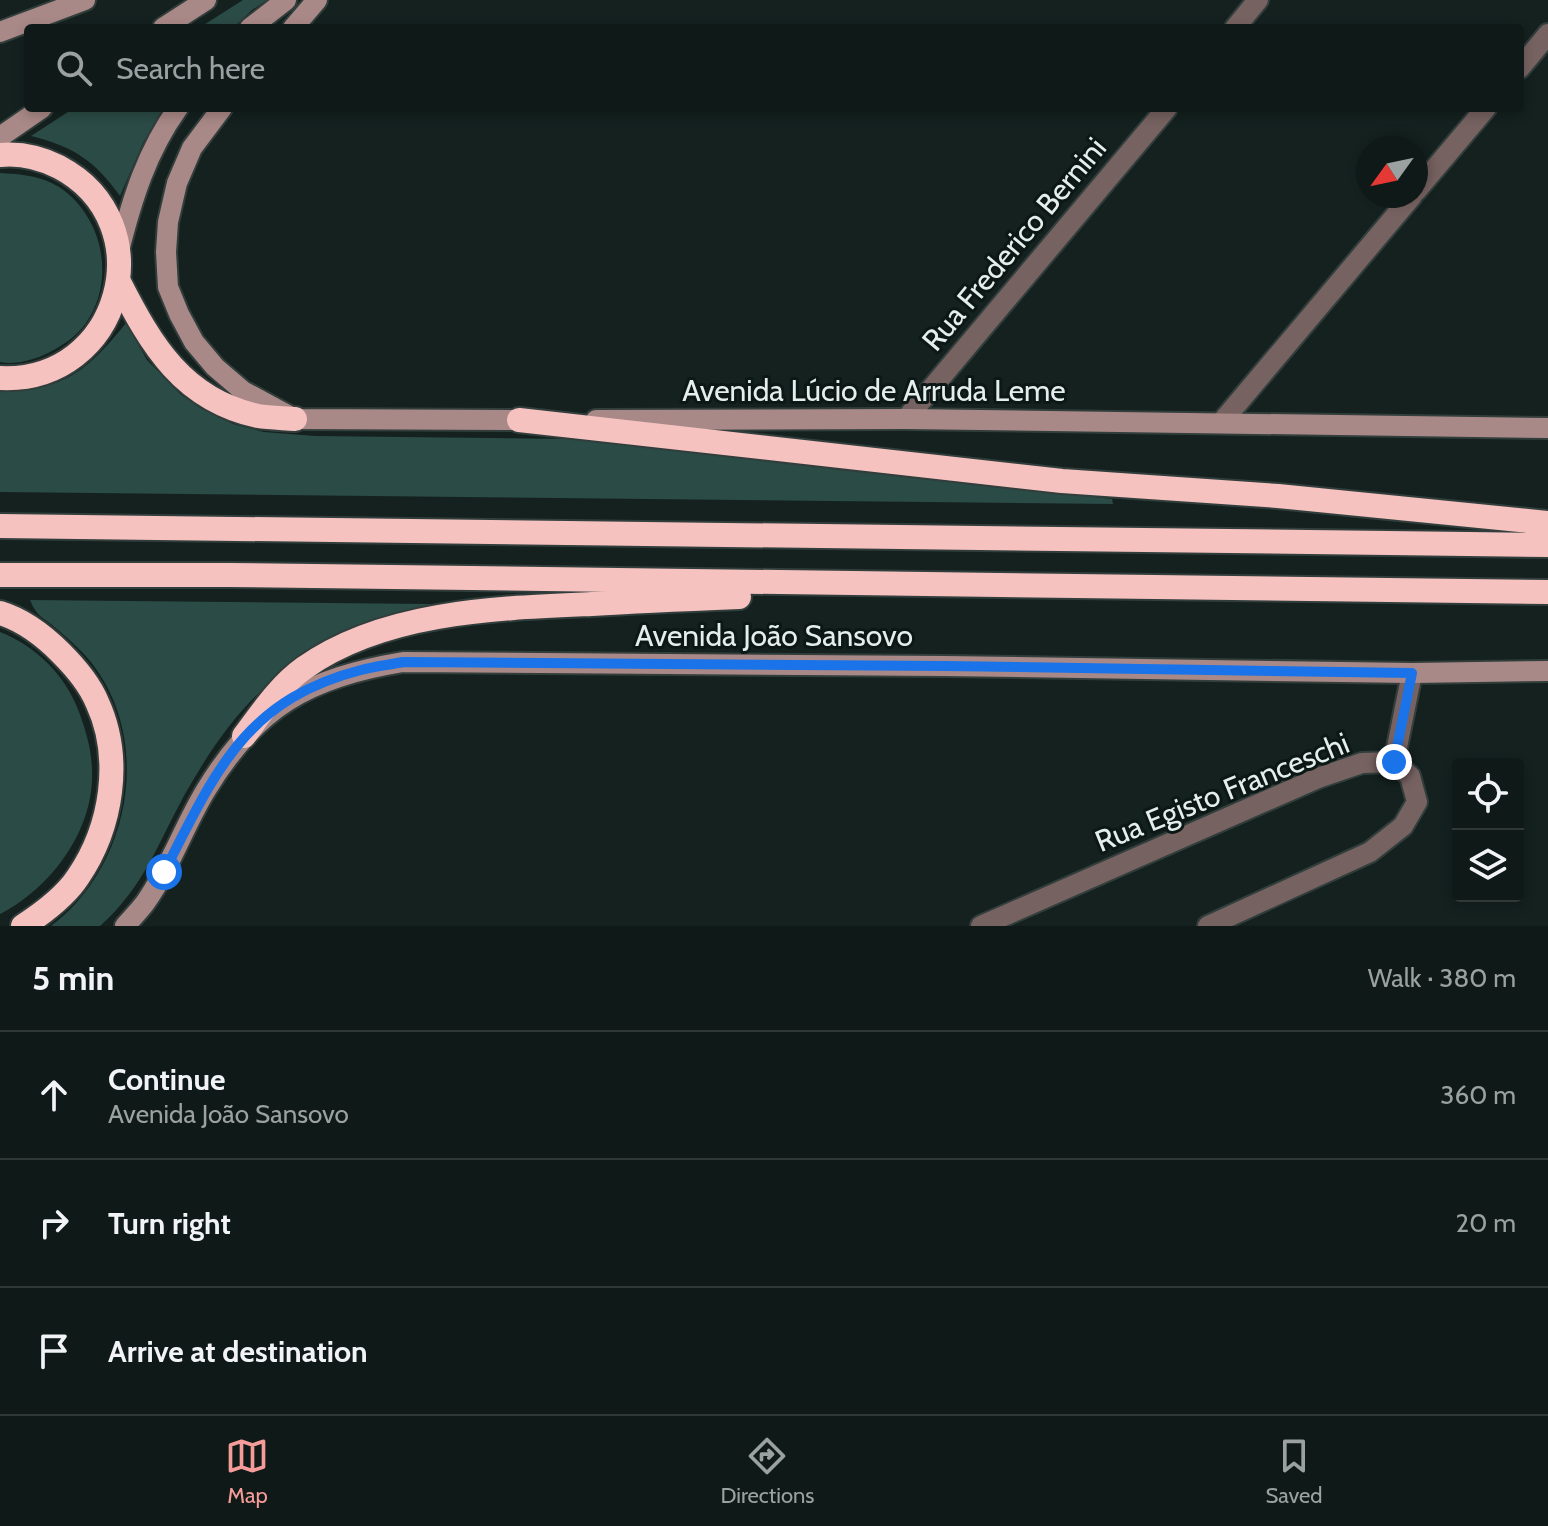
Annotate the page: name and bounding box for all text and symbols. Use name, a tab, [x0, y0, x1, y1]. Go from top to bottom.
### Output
search box	[24, 24, 1524, 112]
icon: search	[52, 46, 96, 90]
text: Search here	[116, 50, 265, 87]
street label: Rua Frederico Bernini	[914, 130, 1114, 358]
north arrow	[1356, 136, 1428, 208]
street label: Avenida Lúcio de Arruda Leme	[682, 372, 1066, 409]
street label: Avenida João Sansovo	[635, 617, 913, 654]
street label: Rua Egisto Franceschi	[1090, 724, 1354, 860]
route end	[1376, 744, 1412, 780]
map controls	[1452, 758, 1524, 902]
button: locate	[1452, 758, 1524, 830]
button: layers	[1452, 830, 1524, 902]
route start	[146, 854, 182, 890]
text: 5 min	[32, 957, 114, 999]
text: Walk · 380 m	[1368, 962, 1516, 994]
text: Continue	[108, 1061, 225, 1098]
icon: ahead	[32, 1073, 76, 1117]
text: 360 m	[1440, 1079, 1516, 1111]
text: Avenida João Sansovo	[108, 1098, 349, 1130]
icon: right	[32, 1201, 76, 1245]
text: Turn right	[108, 1205, 231, 1242]
text: 20 m	[1456, 1207, 1516, 1239]
icon: arrive	[32, 1329, 76, 1373]
text: Arrive at destination	[108, 1333, 368, 1370]
tab: Map	[225, 1434, 269, 1509]
tab: Directions	[720, 1434, 814, 1509]
tab: Saved	[1265, 1434, 1323, 1509]

